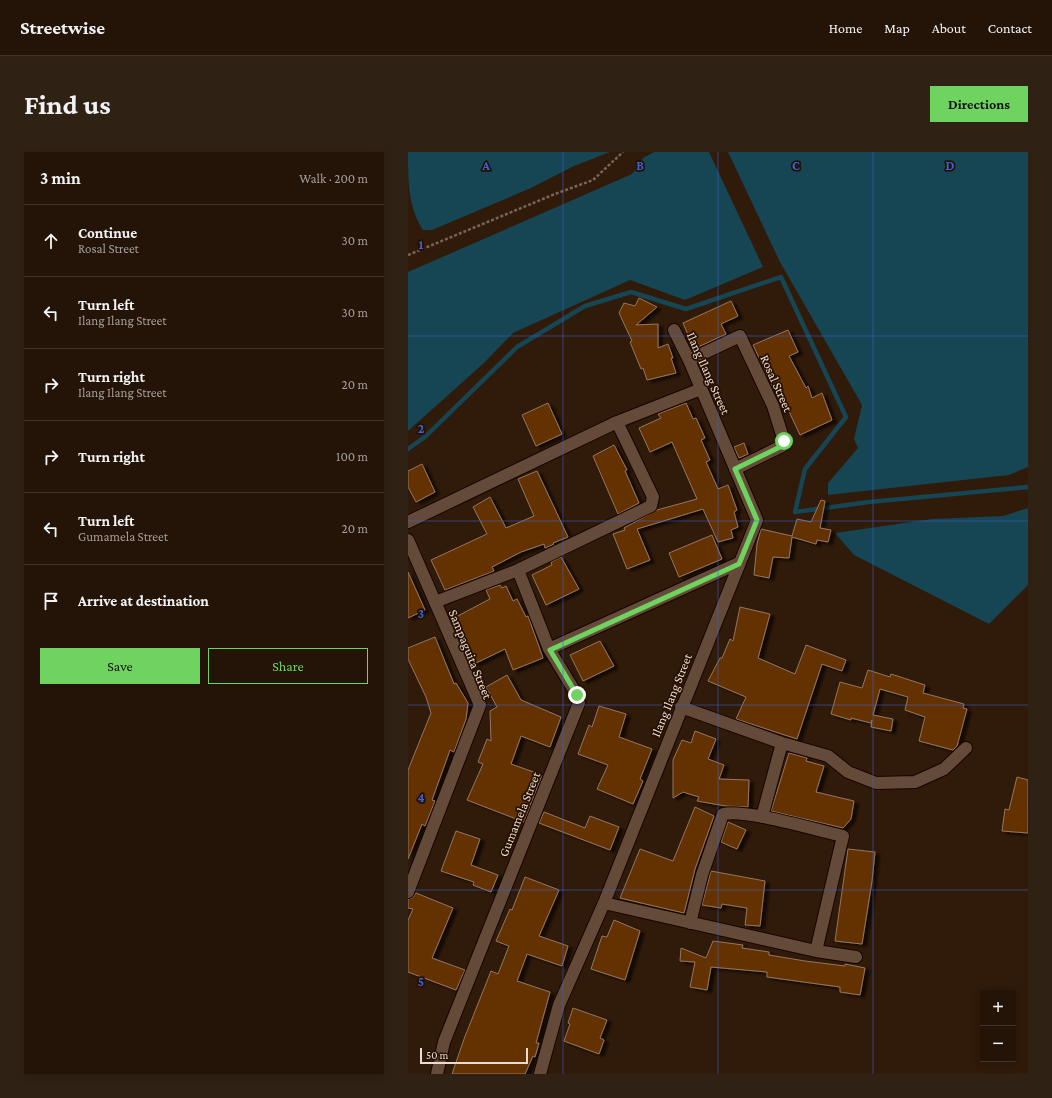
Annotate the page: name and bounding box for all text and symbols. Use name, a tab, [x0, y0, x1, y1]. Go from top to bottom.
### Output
text: Streetwise	[20, 17, 105, 38]
text: Home	[829, 20, 862, 36]
text: Map	[884, 20, 910, 36]
text: About	[932, 20, 966, 36]
text: Contact	[988, 20, 1032, 36]
button: Directions	[930, 86, 1028, 122]
text: Find us	[24, 89, 111, 120]
text: A	[481, 158, 490, 173]
text: B	[636, 158, 644, 173]
text: C	[792, 158, 800, 173]
text: D	[946, 158, 955, 173]
text: 3 min	[40, 169, 81, 188]
text: Walk · 200 m	[299, 171, 368, 186]
text: Continue	[78, 225, 137, 241]
icon: ahead	[40, 230, 62, 252]
text: 30 m	[342, 233, 368, 248]
text: 1	[419, 237, 424, 252]
text: Rosal Street	[78, 241, 139, 256]
text: Turn left	[78, 297, 134, 313]
icon: left	[40, 302, 62, 324]
text: 30 m	[342, 305, 368, 320]
text: Ilang Ilang Street	[78, 313, 167, 328]
street label: Ilang Ilang Street	[684, 330, 734, 417]
street label: Rosal Street	[757, 352, 796, 415]
text: Turn right	[78, 369, 145, 385]
icon: right	[40, 374, 62, 396]
text: 20 m	[342, 377, 368, 392]
text: Ilang Ilang Street	[78, 385, 167, 400]
text: 2	[418, 421, 425, 436]
route start	[775, 432, 793, 450]
icon: right	[40, 446, 62, 468]
text: Turn right	[78, 449, 145, 465]
text: 100 m	[336, 449, 368, 464]
text: Turn left	[78, 513, 134, 529]
icon: left	[40, 518, 62, 540]
text: 20 m	[342, 521, 368, 536]
text: Gumamela Street	[78, 529, 168, 544]
icon: arrive	[40, 590, 62, 612]
text: Arrive at destination	[78, 593, 209, 609]
text: 3	[418, 606, 424, 621]
street label: Sampaguita Street	[446, 607, 496, 702]
button: Save	[40, 648, 200, 684]
button: Share	[208, 648, 368, 684]
street label: Ilang Ilang Street	[648, 651, 695, 739]
route end	[568, 686, 586, 704]
street label: Gumamela Street	[496, 769, 544, 859]
text: 4	[417, 790, 425, 805]
text: 5	[418, 974, 424, 989]
map controls	[980, 990, 1016, 1062]
button: +	[980, 990, 1016, 1026]
button: −	[980, 1026, 1016, 1062]
scale bar	[420, 1046, 528, 1065]
text: 50 m	[426, 1049, 448, 1061]

